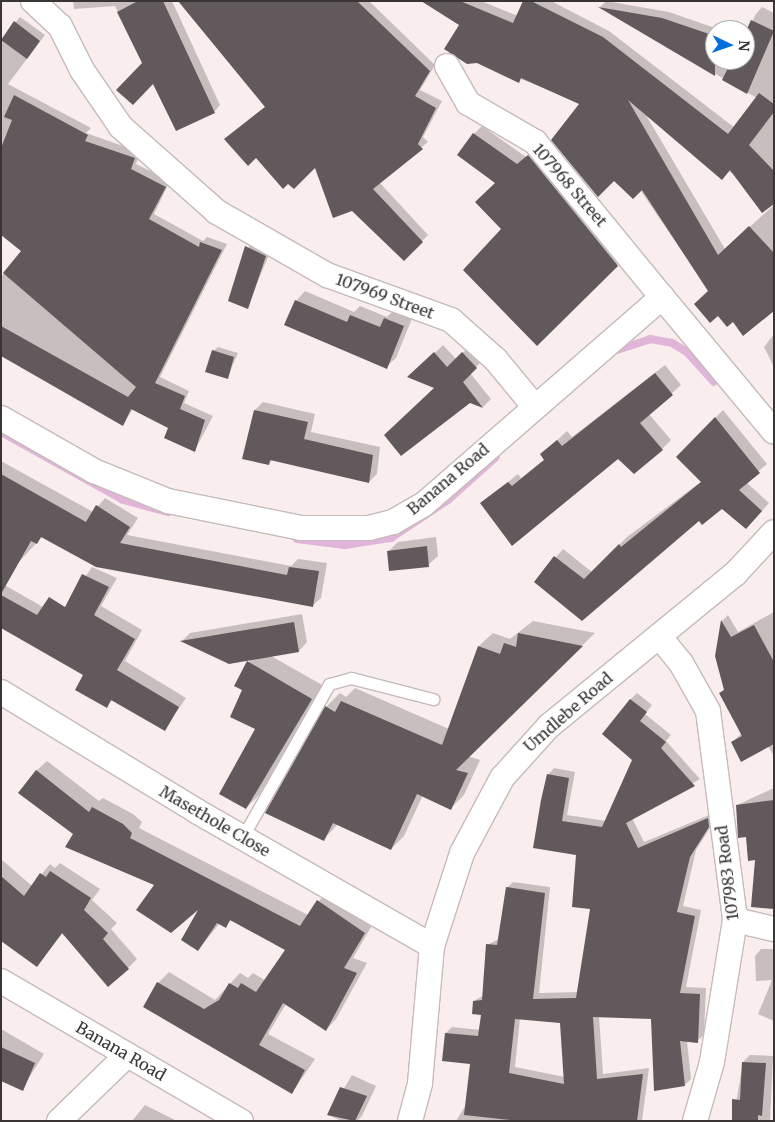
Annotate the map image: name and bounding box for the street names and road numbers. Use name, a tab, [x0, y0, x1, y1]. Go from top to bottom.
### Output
street label: 107968 Street	[529, 140, 611, 230]
street label: 107969 Street	[333, 269, 437, 323]
street label: Banana Road	[403, 439, 493, 519]
street label: Umdlebe Road	[520, 668, 616, 756]
street label: Masethole Close	[156, 782, 274, 860]
street label: 107983 Road	[712, 824, 742, 922]
street label: Banana Road	[73, 1018, 169, 1084]

